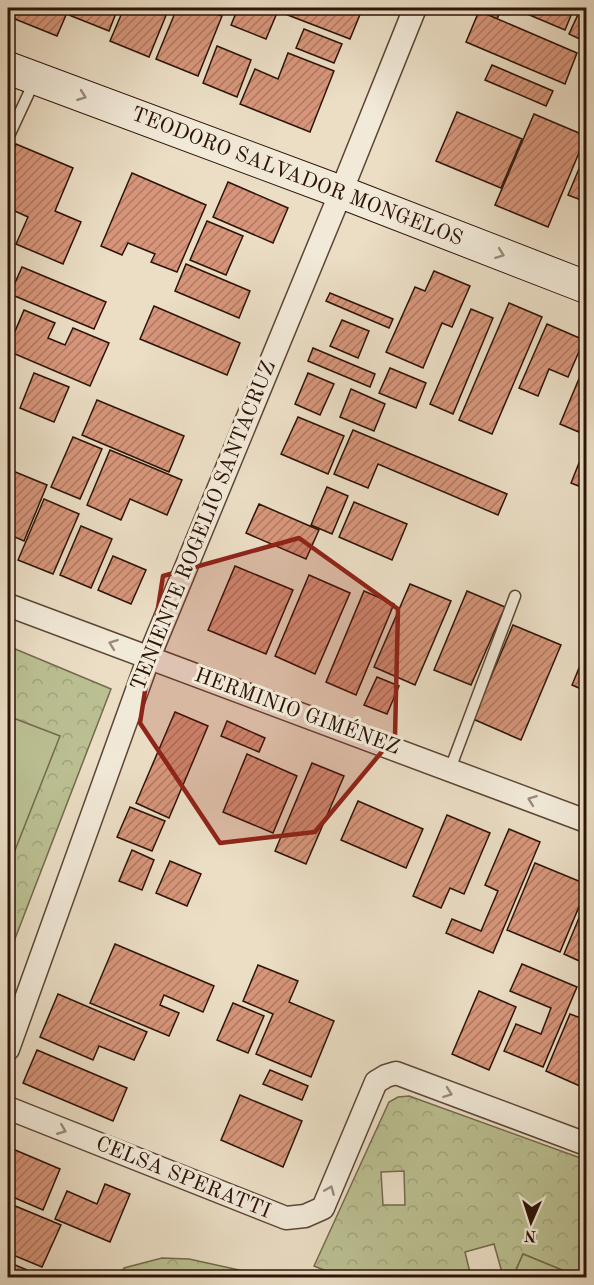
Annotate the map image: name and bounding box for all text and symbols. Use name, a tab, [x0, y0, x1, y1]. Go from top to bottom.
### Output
one-way arrow	[76, 89, 87, 101]
street label: TEODORO SALVADOR MONGELOS	[128, 104, 466, 250]
one-way arrow	[494, 247, 505, 259]
street label: TENIENTE ROGELIO SANTACRUZ	[128, 358, 280, 694]
one-way arrow	[108, 638, 119, 651]
street label: HERMINIO GIMÉNEZ	[192, 661, 404, 759]
one-way arrow	[527, 795, 538, 807]
one-way arrow	[442, 1085, 453, 1098]
one-way arrow	[56, 1123, 67, 1135]
street label: CELSA SPERATTI	[93, 1133, 273, 1223]
one-way arrow	[323, 1185, 335, 1196]
north arrow	[501, 1192, 561, 1252]
text: N	[523, 1227, 537, 1243]

